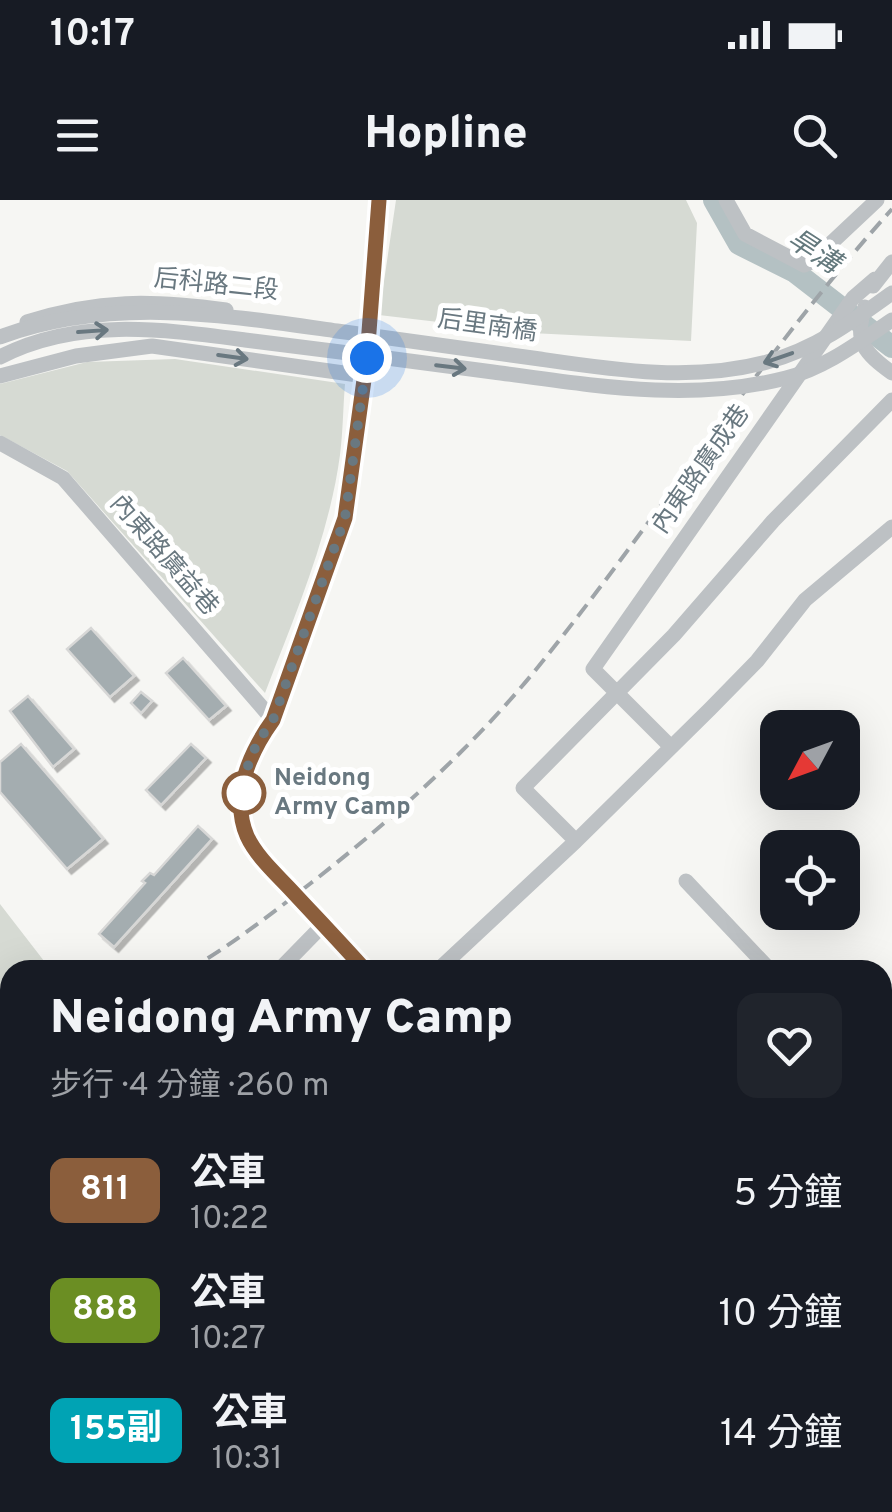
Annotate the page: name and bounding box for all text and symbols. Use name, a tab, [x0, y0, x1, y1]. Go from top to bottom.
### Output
text: 10:17	[50, 11, 135, 60]
text: Hopline	[364, 107, 528, 164]
icon: menu	[50, 108, 105, 163]
icon: search	[787, 108, 842, 163]
water label: 旱溝	[780, 223, 850, 286]
street label: 后科路二段	[152, 264, 280, 308]
street label: 后里南橋	[435, 304, 539, 350]
one-way arrow	[77, 322, 109, 341]
your location	[342, 333, 392, 383]
one-way arrow	[217, 348, 249, 367]
one-way arrow	[763, 350, 794, 368]
one-way arrow	[434, 358, 466, 376]
street label: 內東路廣成巷	[646, 399, 758, 541]
street label: 內東路廣益巷	[102, 489, 224, 623]
north arrow	[760, 710, 860, 810]
map controls	[760, 710, 860, 930]
place label: Neidong Army Camp	[274, 763, 411, 824]
marker: Neidong Army Camp	[223, 772, 265, 814]
button: locate	[760, 830, 860, 930]
text: Neidong Army Camp	[50, 990, 513, 1050]
button: heart	[737, 993, 842, 1098]
text: 步行 · 4 分鐘 · 260 m	[50, 1067, 329, 1107]
text: 公車	[190, 1151, 266, 1200]
text: 811	[80, 1168, 130, 1212]
text: 5 分鐘	[733, 1171, 842, 1220]
text: 10:22	[190, 1200, 269, 1240]
text: 公車	[190, 1271, 266, 1320]
text: 888	[72, 1288, 138, 1332]
text: 10 分鐘	[718, 1291, 842, 1340]
text: 10:27	[190, 1320, 266, 1360]
text: 公車	[212, 1391, 288, 1440]
text: 155副	[70, 1408, 162, 1452]
text: 14 分鐘	[720, 1411, 842, 1460]
text: 10:31	[212, 1440, 283, 1480]

